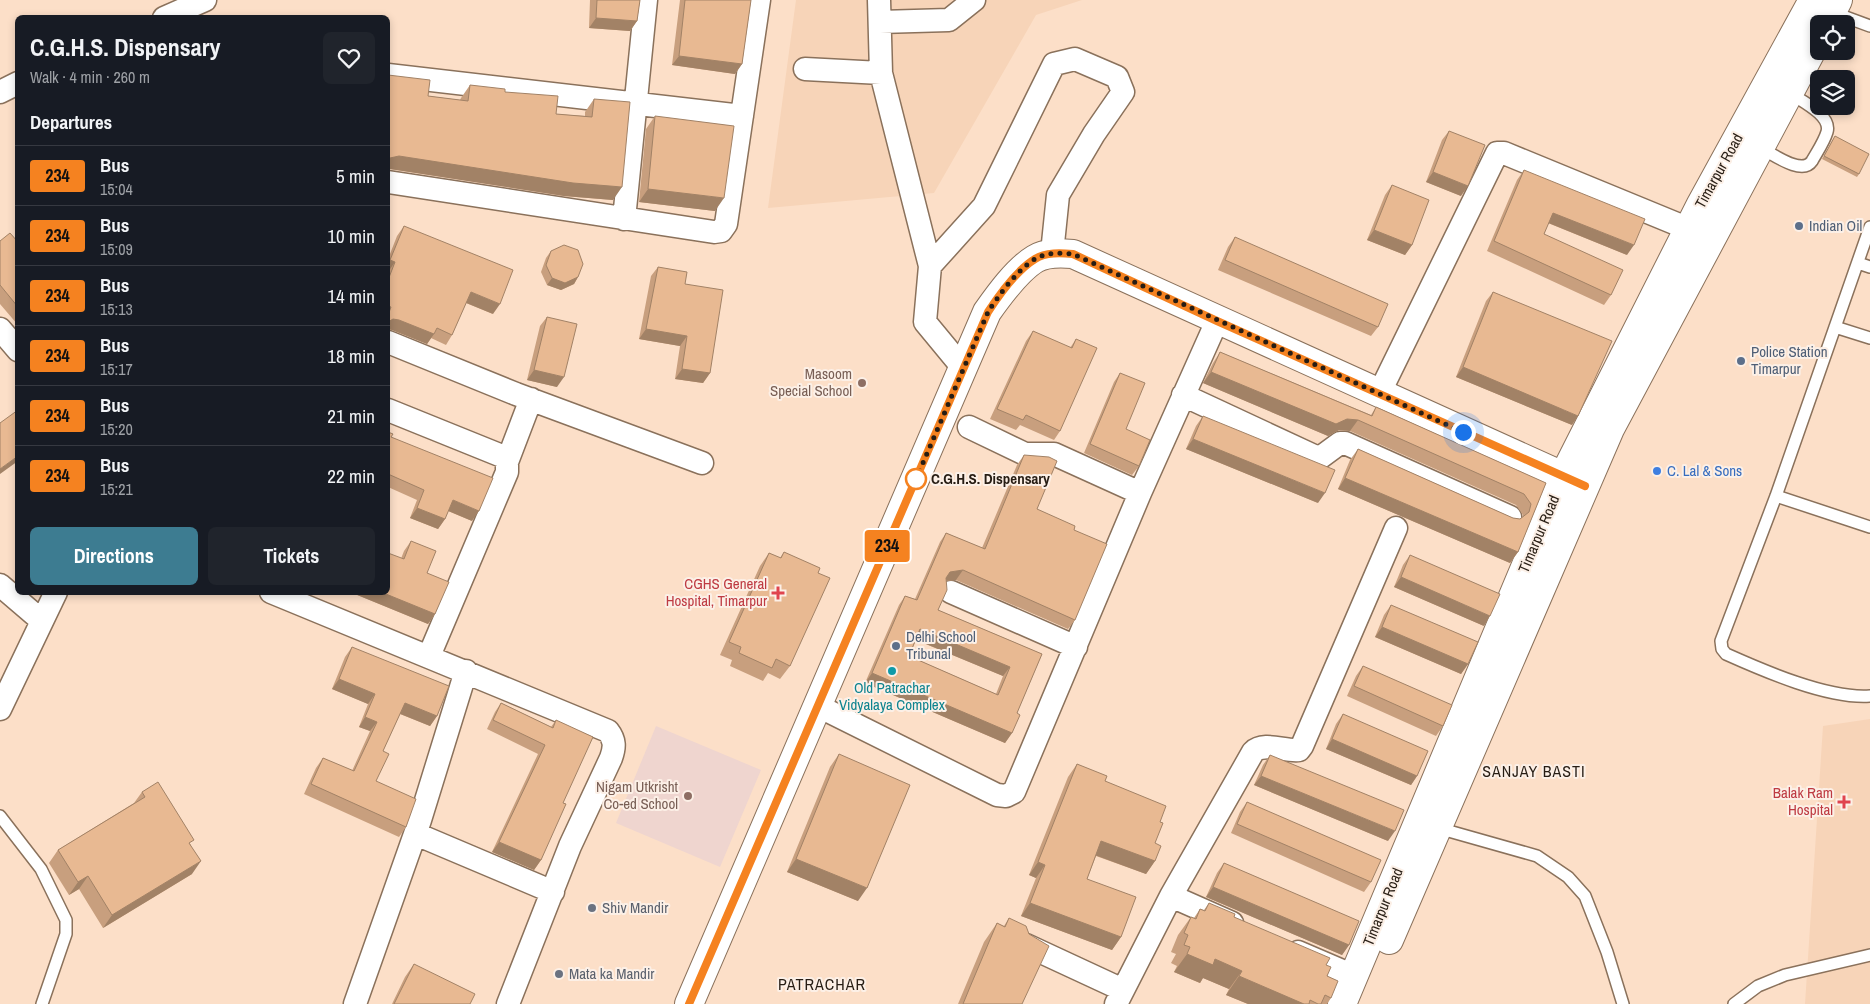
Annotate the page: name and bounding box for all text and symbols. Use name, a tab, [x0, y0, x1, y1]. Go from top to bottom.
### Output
map controls	[1810, 15, 1855, 115]
button: locate	[1810, 15, 1855, 60]
text: C.G.H.S. Dispensary	[30, 31, 220, 63]
button: heart	[323, 32, 375, 84]
text: Walk · 4 min · 260 m	[30, 66, 150, 88]
button: layers	[1810, 70, 1855, 115]
text: Departures	[30, 109, 112, 135]
street label: Timarpur Road	[1689, 130, 1748, 212]
text: Bus	[100, 152, 129, 178]
text: 234	[45, 163, 70, 188]
text: 5 min	[336, 163, 375, 189]
text: 15:04	[100, 178, 133, 200]
text: Bus	[100, 212, 129, 238]
place label: Indian Oil	[1809, 215, 1862, 236]
marker: Indian Oil	[1793, 220, 1805, 232]
text: 234	[45, 223, 70, 248]
text: 10 min	[327, 223, 375, 249]
text: 15:09	[100, 238, 133, 260]
text: Bus	[100, 272, 129, 298]
text: 234	[45, 283, 70, 308]
text: 14 min	[327, 283, 375, 309]
text: 15:13	[100, 298, 133, 320]
text: Bus	[100, 332, 129, 358]
place label: Police Station Timarpur	[1751, 341, 1828, 379]
text: 234	[45, 343, 70, 368]
text: 18 min	[327, 343, 375, 369]
marker: Police Station Timarpur	[1735, 355, 1747, 367]
text: 15:17	[100, 358, 133, 380]
place label: Masoom Special School	[770, 363, 852, 401]
marker: Masoom Special School	[856, 377, 868, 389]
text: Bus	[100, 392, 129, 418]
text: 234	[45, 403, 70, 428]
text: 21 min	[327, 403, 375, 429]
text: 15:20	[100, 418, 133, 440]
your location	[1451, 420, 1476, 445]
text: Bus	[100, 452, 129, 478]
place label: C. Lal & Sons	[1667, 460, 1742, 481]
text: 234	[45, 463, 70, 488]
text: 22 min	[327, 463, 375, 489]
marker: C. Lal & Sons	[1651, 465, 1663, 477]
marker: C.G.H.S. Dispensary	[905, 468, 927, 490]
place label: C.G.H.S. Dispensary	[931, 468, 1050, 489]
text: 15:21	[100, 478, 133, 500]
street label: Timarpur Road	[1513, 492, 1564, 576]
button: Directions	[30, 527, 198, 585]
button: Tickets	[208, 527, 375, 585]
line badge: 234	[858, 530, 916, 562]
text: 234	[875, 533, 899, 558]
place label: CGHS General Hospital, Timarpur	[666, 573, 767, 611]
marker: CGHS General Hospital, Timarpur	[771, 586, 785, 600]
place label: Delhi School Tribunal	[906, 626, 976, 664]
marker: Delhi School Tribunal	[890, 640, 902, 652]
marker: Old Patrachar Vidyalaya Complex	[886, 665, 898, 677]
place label: Old Patrachar Vidyalaya Complex	[839, 677, 946, 715]
district label: SANJAY BASTI	[1482, 760, 1586, 782]
place label: Nigam Utkrisht Co-ed School	[596, 776, 679, 814]
place label: Balak Ram Hospital	[1773, 782, 1833, 820]
marker: Nigam Utkrisht Co-ed School	[682, 790, 694, 802]
marker: Balak Ram Hospital	[1837, 795, 1851, 809]
street label: Timarpur Road	[1357, 865, 1408, 949]
place label: Shiv Mandir	[602, 897, 668, 918]
marker: Shiv Mandir	[586, 902, 598, 914]
place label: Mata ka Mandir	[569, 963, 654, 984]
marker: Mata ka Mandir	[553, 968, 565, 980]
district label: PATRACHAR	[778, 973, 866, 995]

